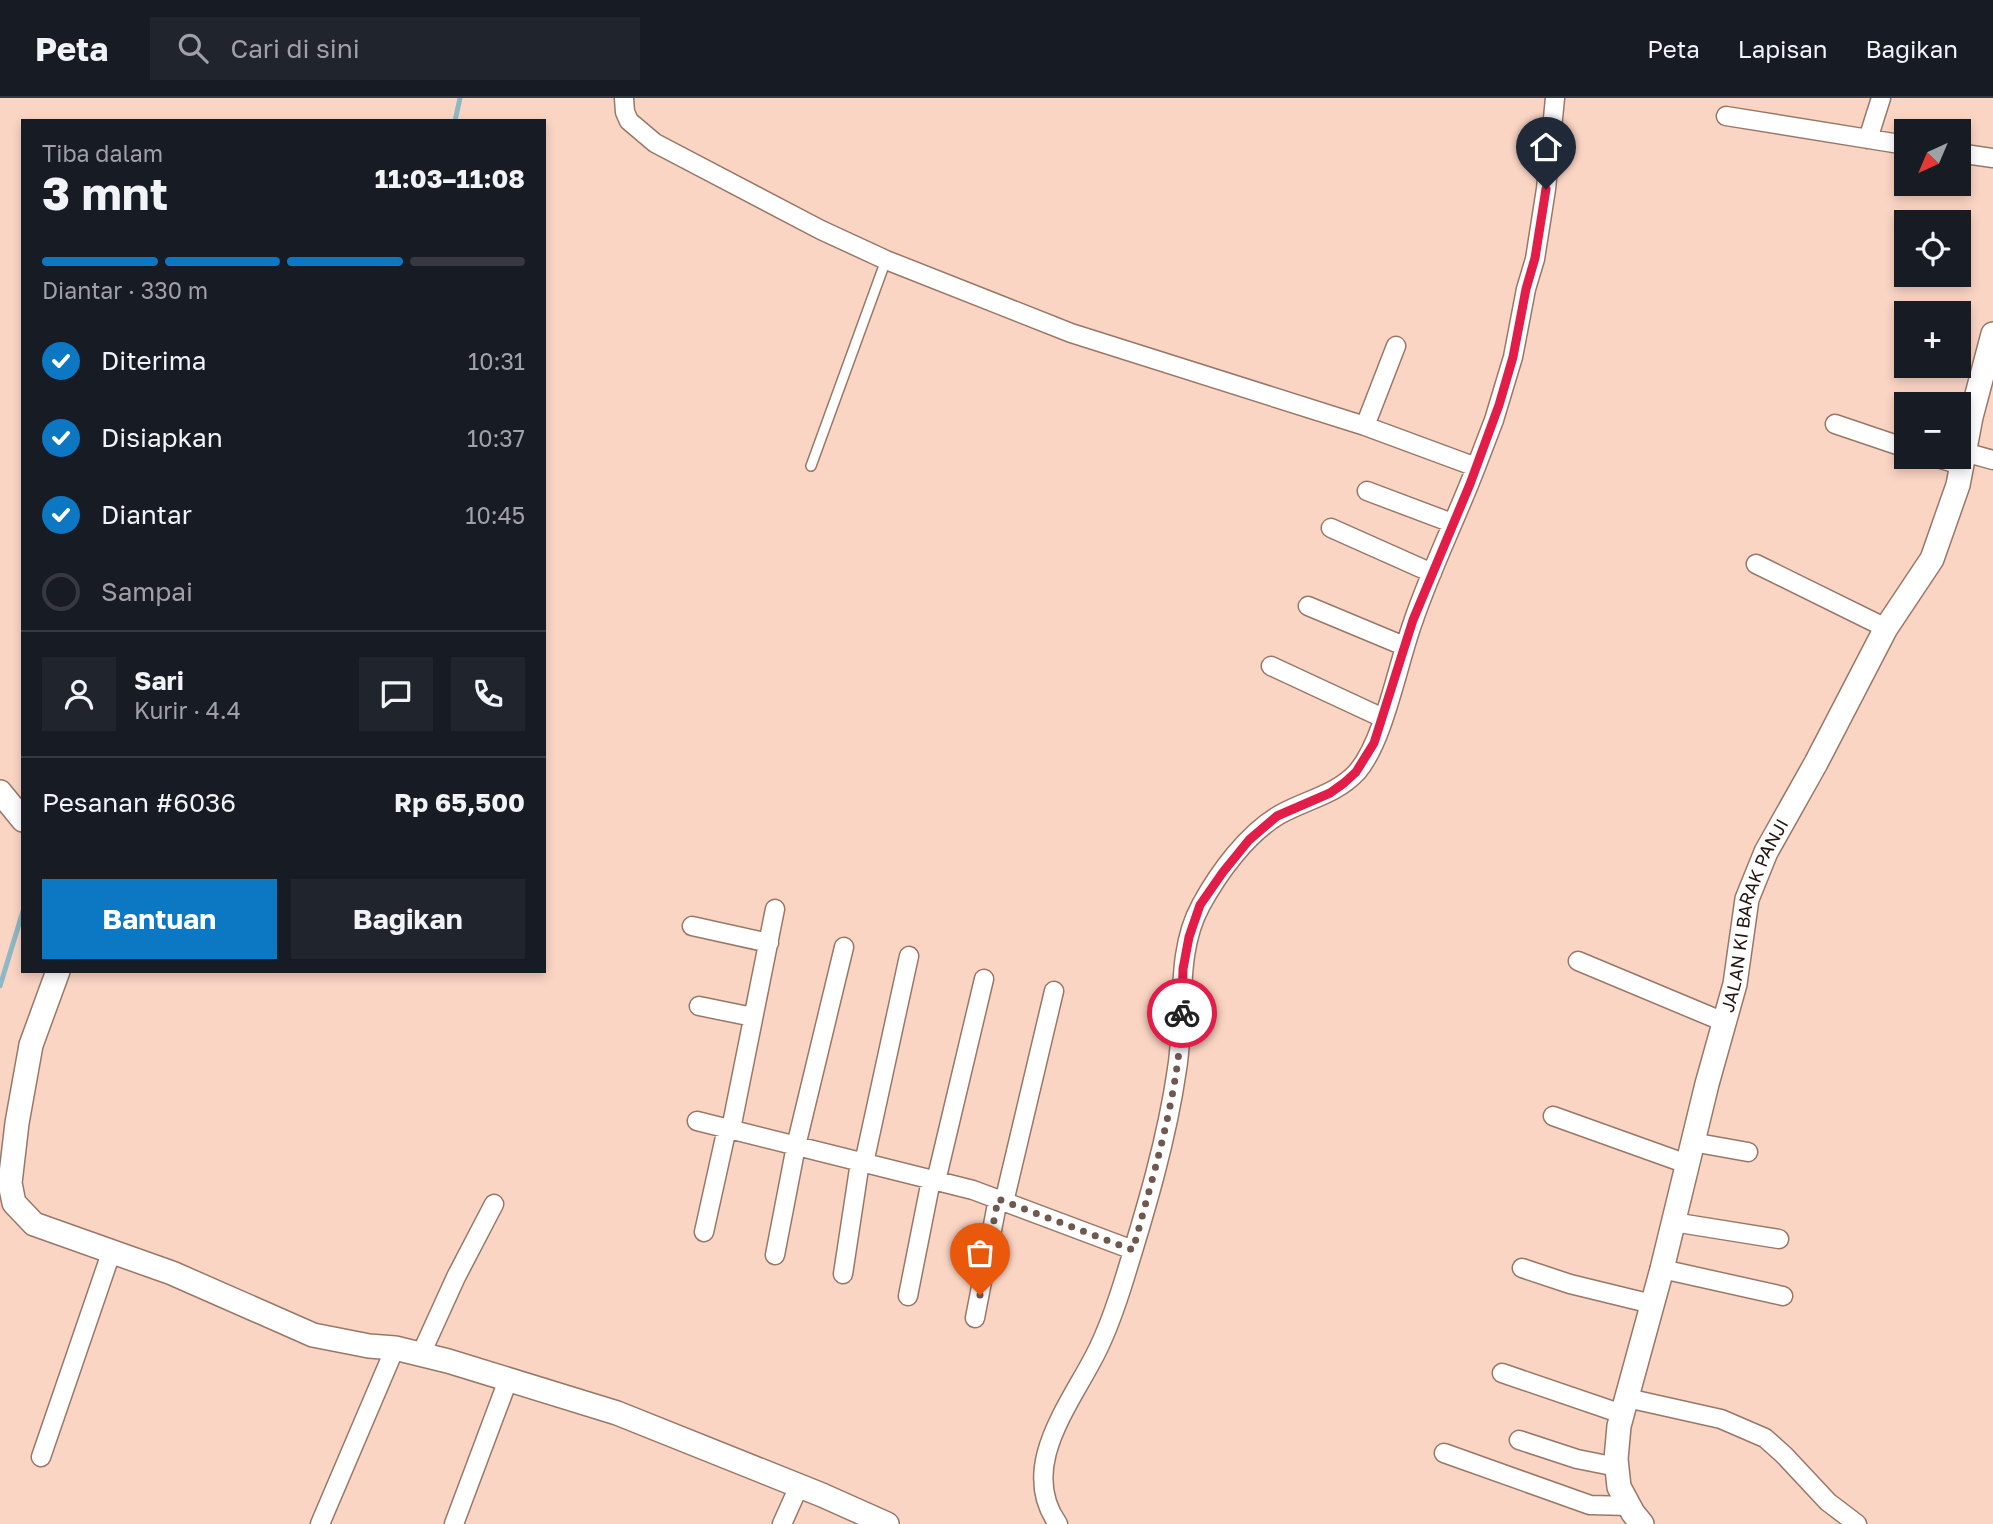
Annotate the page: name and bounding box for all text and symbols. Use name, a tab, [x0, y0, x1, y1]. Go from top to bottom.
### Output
search box	[150, 17, 640, 80]
text: Peta	[35, 29, 108, 68]
icon: search	[174, 29, 212, 67]
text: Cari di sini	[230, 33, 360, 64]
text: Peta	[1647, 34, 1700, 63]
text: Lapisan	[1738, 34, 1828, 63]
text: Bagikan	[1866, 34, 1958, 63]
pin	[1516, 117, 1576, 189]
north arrow	[1894, 119, 1970, 196]
map controls	[1894, 119, 1971, 469]
icon: home	[1527, 128, 1565, 166]
text: Tiba dalam	[42, 139, 163, 167]
text: 11:03–11:08	[375, 163, 525, 194]
text: 3 mnt	[42, 165, 168, 220]
button: locate	[1894, 210, 1971, 287]
text: Diantar · 330 m	[42, 276, 208, 304]
button: +	[1894, 301, 1971, 378]
icon: check	[42, 342, 80, 380]
text: Diterima	[101, 345, 206, 376]
text: 10:31	[468, 347, 525, 375]
button: −	[1894, 392, 1971, 469]
icon: check	[42, 419, 80, 457]
text: Disiapkan	[101, 422, 223, 453]
text: 10:37	[467, 424, 525, 452]
icon: check	[42, 496, 80, 534]
text: Diantar	[101, 499, 192, 530]
text: 10:45	[465, 501, 525, 529]
text: Sampai	[101, 576, 193, 607]
button: person	[42, 657, 116, 731]
button: chat	[359, 657, 433, 731]
button: phone	[451, 657, 525, 731]
text: Sari	[134, 665, 184, 696]
text: Kurir · 4.4	[134, 696, 241, 724]
text: Pesanan #6036	[42, 787, 236, 818]
text: Rp 65,500	[394, 787, 525, 818]
street label: JALAN KI BARAK PANJI	[1716, 814, 1793, 1015]
button: Bantuan	[42, 879, 277, 959]
button: Bagikan	[291, 879, 525, 959]
courier	[1147, 978, 1217, 1048]
icon: bike	[1163, 994, 1201, 1032]
pin	[950, 1223, 1010, 1295]
icon: bag	[961, 1234, 999, 1272]

